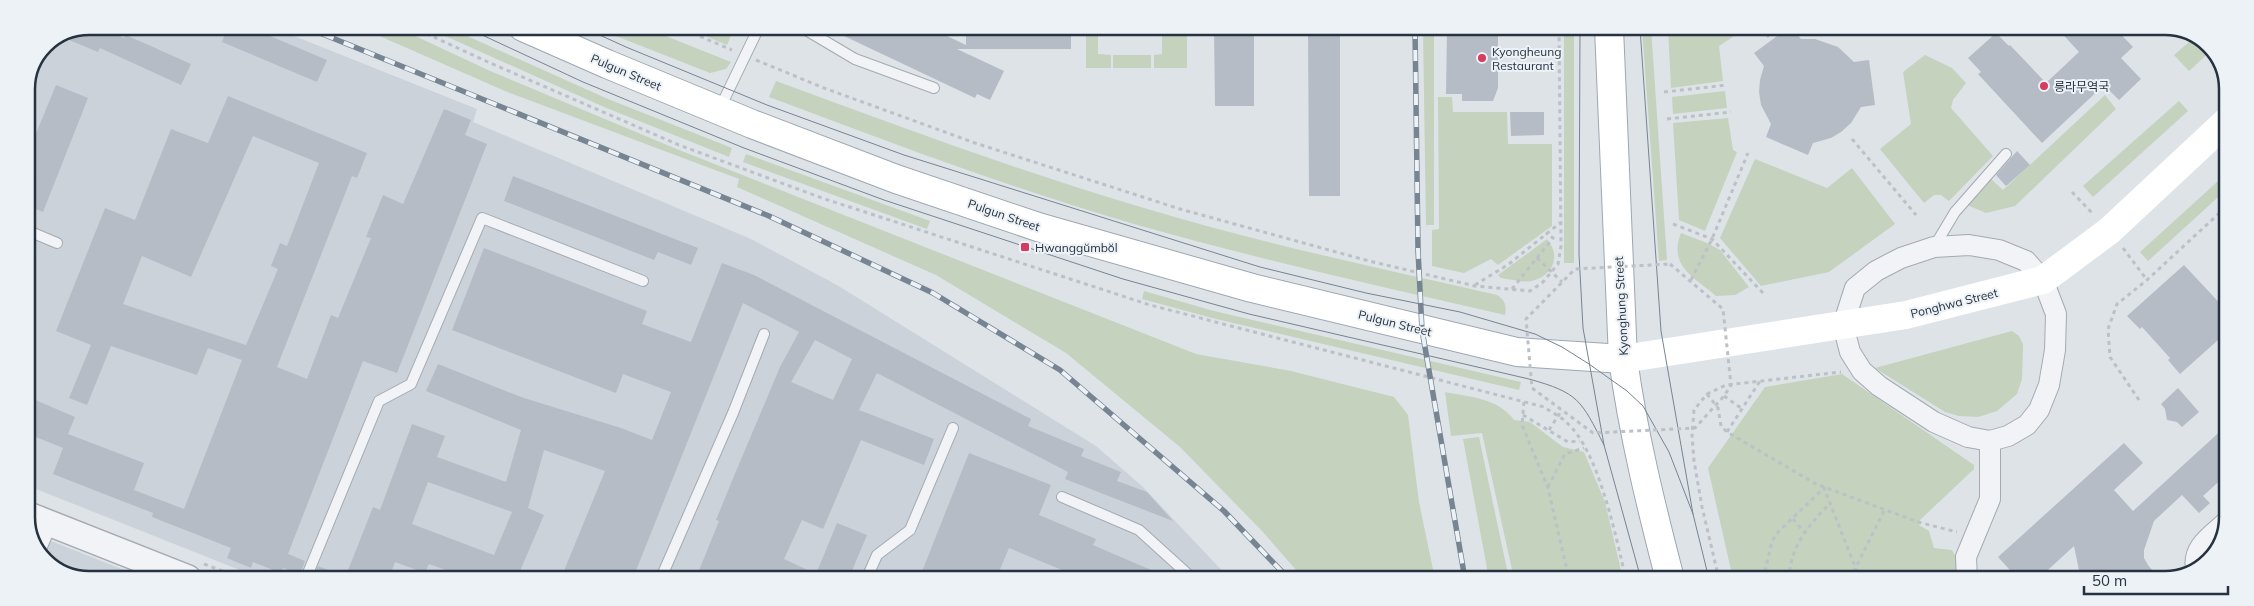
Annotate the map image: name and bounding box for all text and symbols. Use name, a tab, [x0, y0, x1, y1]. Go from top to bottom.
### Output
place label: Kyongheung Restaurant	[1492, 44, 1561, 73]
street label: Pulgun Street	[589, 50, 663, 94]
marker: Kyongheung Restaurant	[1476, 52, 1488, 64]
place label: 릉라무역국	[2054, 79, 2109, 94]
marker: 릉라무역국	[2038, 80, 2050, 92]
street label: Pulgun Street	[966, 196, 1042, 234]
place label: Hwanggŭmbŏl	[1035, 240, 1118, 255]
marker: Hwanggŭmbŏl	[1019, 241, 1031, 253]
street label: Kyonghung Street	[1611, 256, 1631, 356]
street label: Ponghwa Street	[1909, 285, 1999, 321]
street label: Pulgun Street	[1357, 307, 1433, 339]
scale bar	[2084, 564, 2228, 596]
text: 50 m	[2092, 571, 2127, 590]

